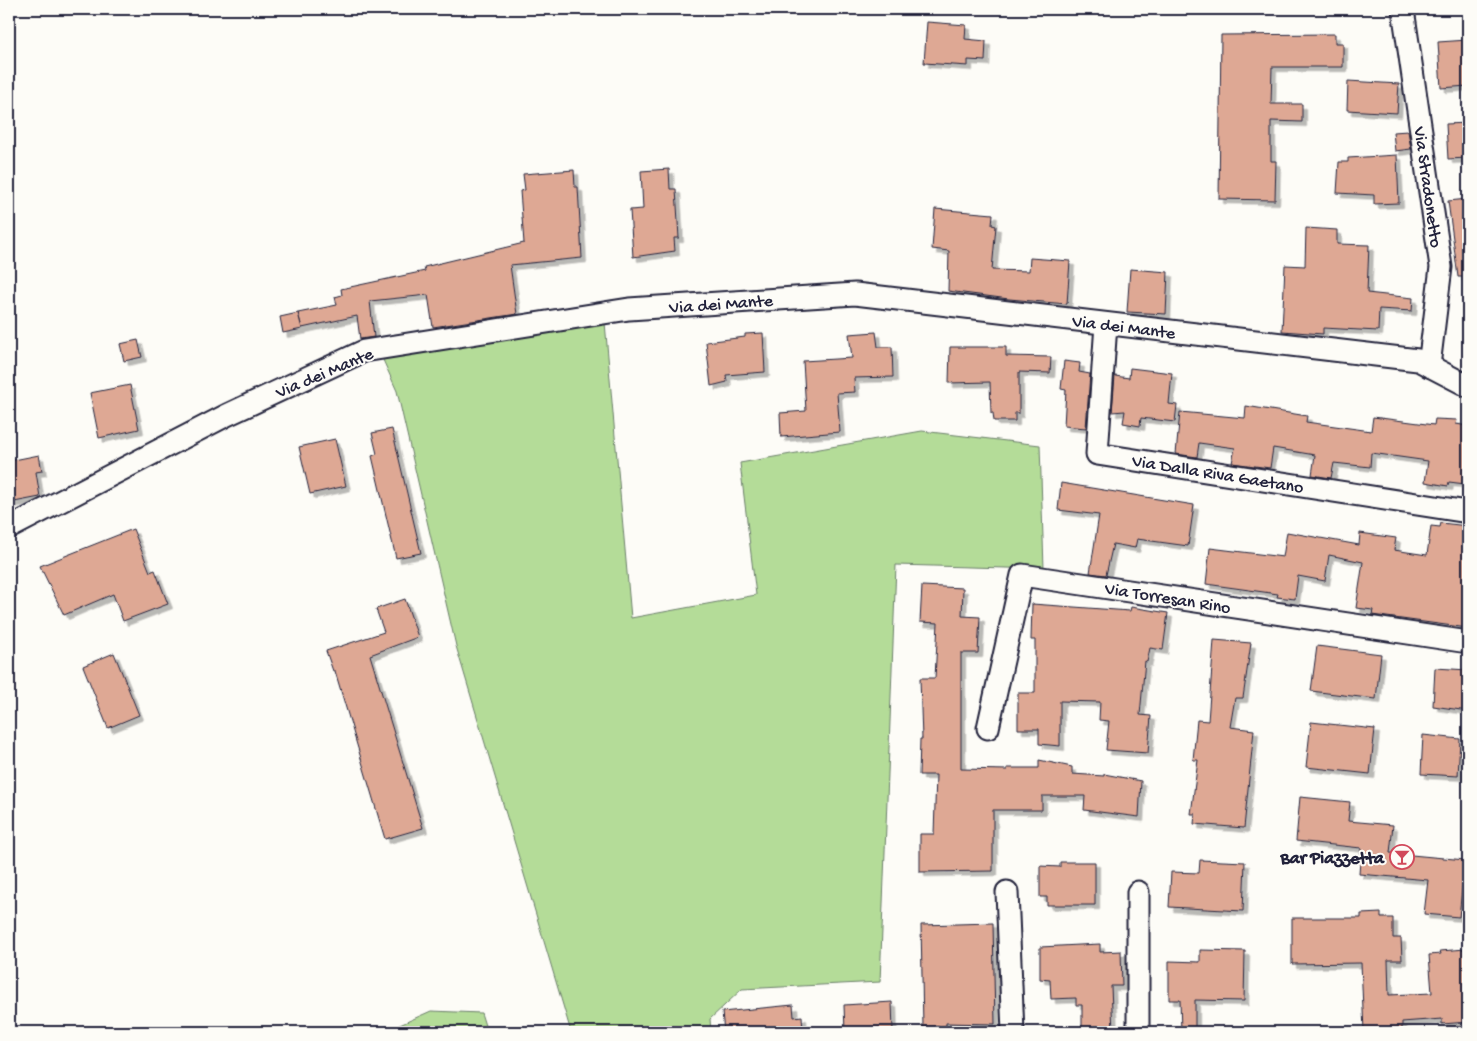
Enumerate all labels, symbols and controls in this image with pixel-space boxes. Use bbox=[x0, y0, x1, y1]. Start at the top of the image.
street label: Via Stradonetto bbox=[1407, 124, 1445, 249]
street label: Via dei Mante bbox=[668, 291, 774, 320]
street label: Via dei Mante bbox=[1070, 312, 1177, 345]
street label: Via dei Mante bbox=[272, 344, 378, 405]
street label: Via Dalla Riva Gaetano bbox=[1129, 451, 1305, 499]
street label: Via Torresan Rino bbox=[1102, 579, 1232, 620]
bar icon: Bar Piazzetta bbox=[1389, 844, 1415, 870]
place label: Bar Piazzetta bbox=[1279, 849, 1385, 870]

